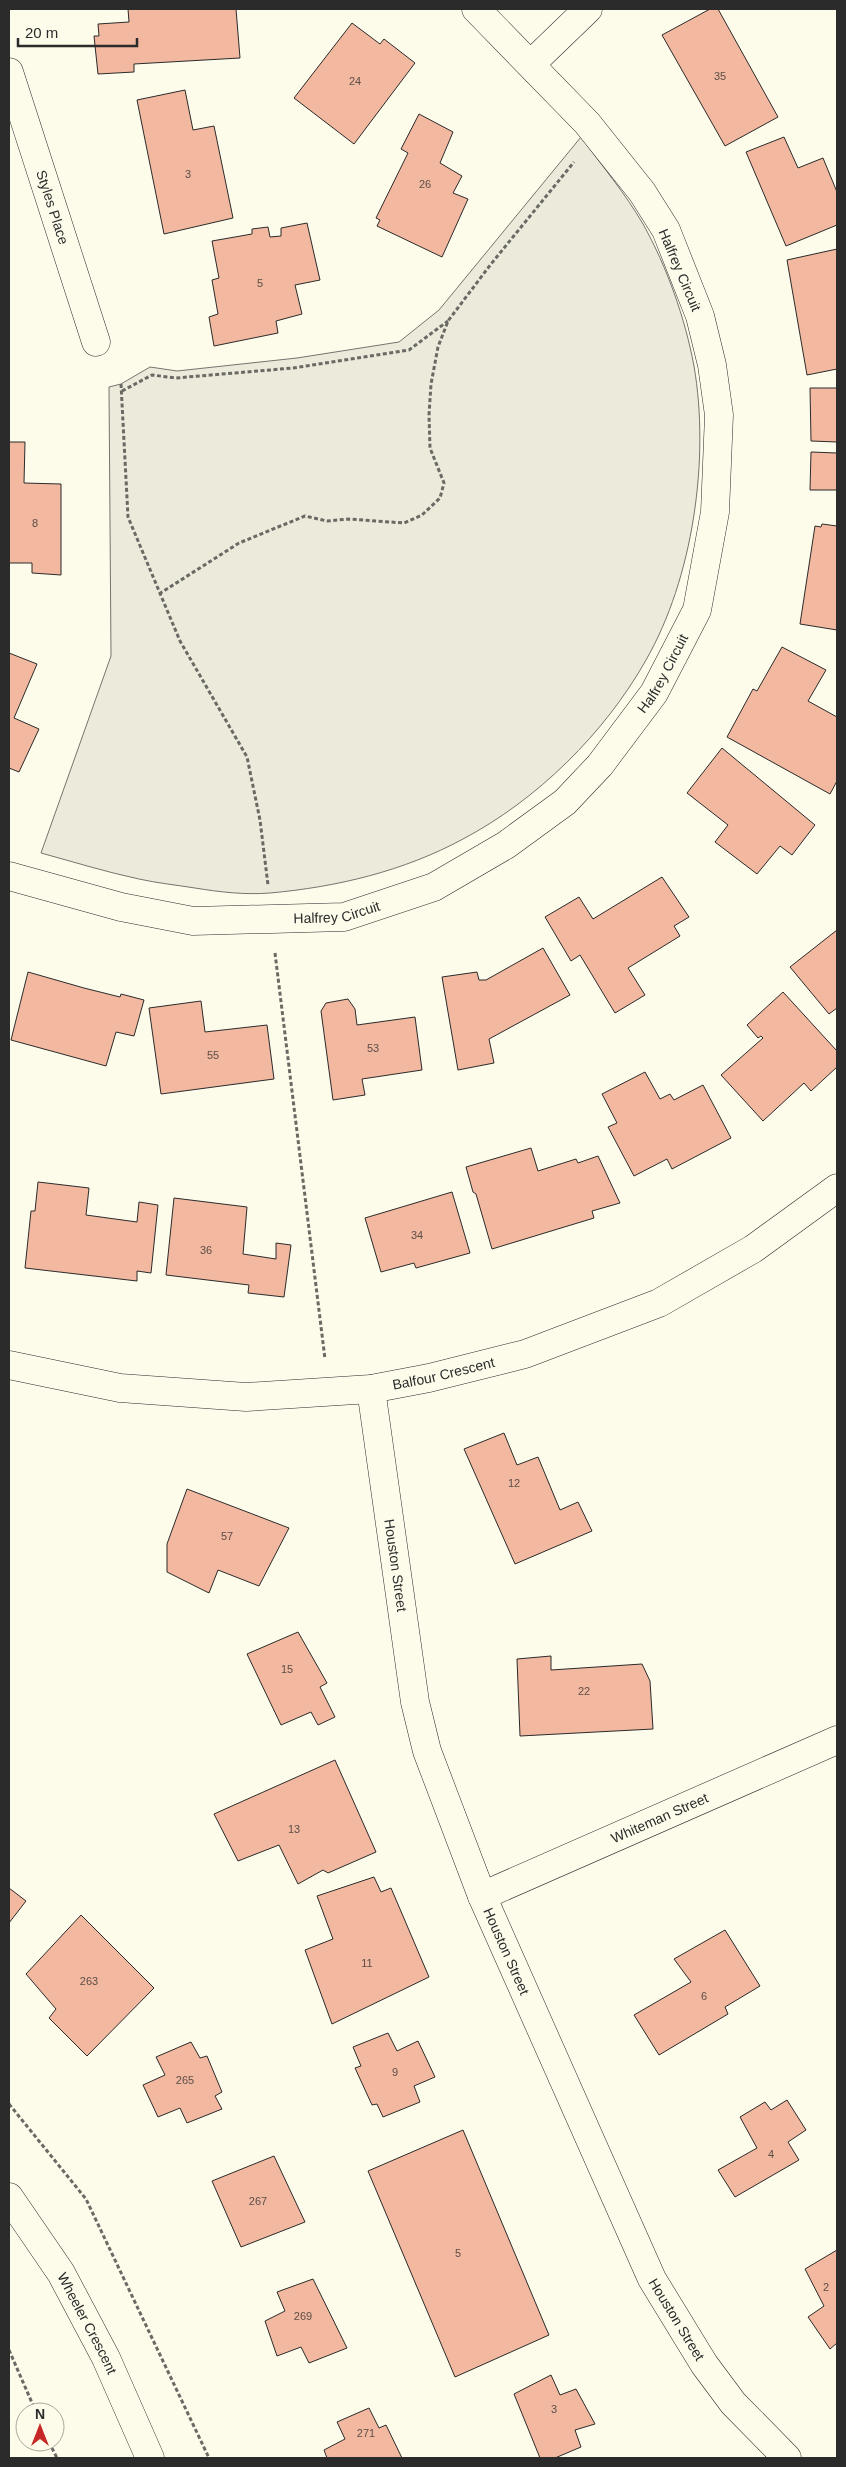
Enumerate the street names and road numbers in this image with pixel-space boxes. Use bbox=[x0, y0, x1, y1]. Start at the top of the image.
street label: Styles Place bbox=[33, 168, 72, 247]
street label: Halfrey Circuit bbox=[655, 226, 705, 314]
street label: Halfrey Circuit bbox=[634, 631, 691, 716]
street label: Halfrey Circuit bbox=[293, 898, 382, 926]
street label: Balfour Crescent bbox=[391, 1354, 496, 1393]
street label: Houston Street bbox=[381, 1518, 410, 1613]
street label: Whiteman Street bbox=[609, 1790, 711, 1846]
street label: Houston Street bbox=[480, 1905, 533, 1997]
street label: Wheeler Crescent bbox=[54, 2270, 120, 2377]
street label: Houston Street bbox=[645, 2275, 708, 2364]

